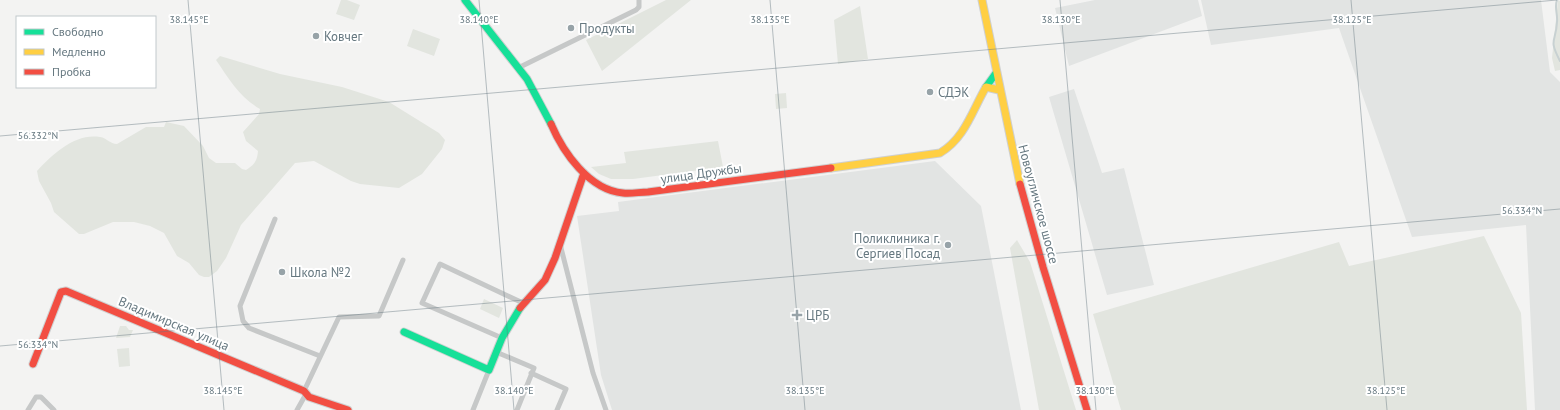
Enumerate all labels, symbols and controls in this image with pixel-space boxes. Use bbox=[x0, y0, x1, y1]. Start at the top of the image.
text: 38.145°E bbox=[170, 13, 209, 26]
text: 38.140°E bbox=[460, 13, 499, 26]
text: 38.135°E bbox=[751, 13, 790, 26]
text: 38.130°E bbox=[1042, 13, 1081, 26]
text: 38.125°E bbox=[1333, 13, 1372, 26]
legend bbox=[16, 16, 156, 88]
place label: Продукты bbox=[579, 20, 635, 37]
marker: Продукты bbox=[566, 23, 576, 33]
text: Свободно bbox=[52, 24, 103, 39]
place label: Ковчег bbox=[324, 28, 363, 45]
marker: Ковчег bbox=[311, 31, 321, 41]
text: Медленно bbox=[52, 44, 106, 59]
text: Пробка bbox=[52, 64, 91, 79]
place label: СДЭК bbox=[938, 84, 969, 101]
marker: СДЭК bbox=[925, 87, 935, 97]
text: 56.332°N bbox=[18, 129, 58, 142]
street label: Новоугличское шоссе bbox=[1014, 143, 1063, 266]
street label: улица Дружбы bbox=[659, 159, 743, 188]
text: 56.334°N bbox=[1502, 204, 1542, 217]
place label: Поликлиника г. Сергиев Посад bbox=[854, 230, 940, 262]
marker: Поликлиника г. Сергиев Посад bbox=[943, 240, 953, 250]
place label: Школа №2 bbox=[290, 264, 351, 281]
marker: Школа №2 bbox=[277, 267, 287, 277]
street label: Владимирская улица bbox=[116, 292, 232, 354]
place label: ЦРБ bbox=[806, 307, 829, 324]
marker: ЦРБ bbox=[791, 309, 803, 321]
text: 56.334°N bbox=[18, 338, 58, 351]
text: 38.145°E bbox=[204, 384, 243, 397]
text: 38.140°E bbox=[495, 384, 534, 397]
text: 38.135°E bbox=[786, 384, 825, 397]
text: 38.130°E bbox=[1076, 384, 1115, 397]
text: 38.125°E bbox=[1367, 384, 1406, 397]

